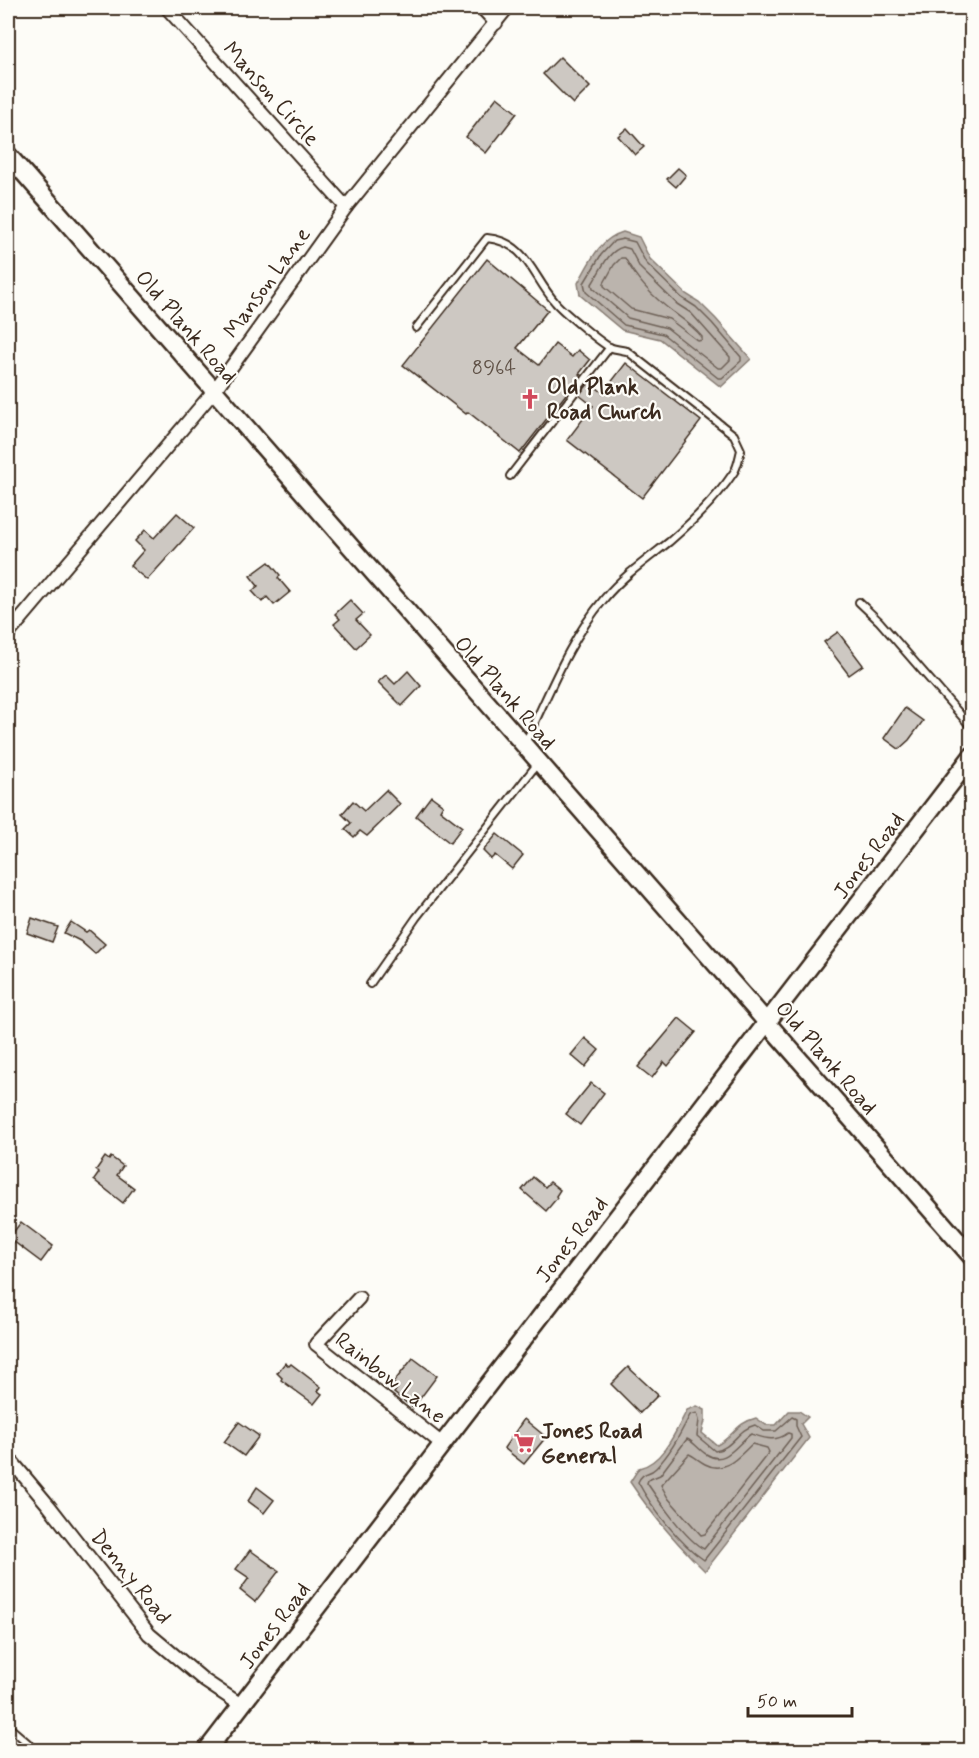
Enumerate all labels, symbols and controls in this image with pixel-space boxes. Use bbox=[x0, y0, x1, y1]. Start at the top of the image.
street label: Manson Circle bbox=[216, 36, 325, 153]
street label: Manson Lane bbox=[218, 222, 317, 344]
street label: Old Plank Road bbox=[128, 265, 243, 390]
house number: 8964 bbox=[472, 355, 516, 382]
place label: Old Plank Road Church bbox=[547, 374, 661, 427]
church icon: Old Plank Road Church bbox=[518, 387, 542, 411]
street label: Old Plank Road bbox=[447, 631, 562, 756]
street label: Jones Road bbox=[828, 807, 911, 905]
street label: Old Plank Road bbox=[768, 996, 883, 1121]
street label: Jones Road bbox=[530, 1192, 615, 1289]
street label: Rainbow Lane bbox=[329, 1327, 451, 1431]
place label: Jones Road General bbox=[541, 1418, 643, 1471]
supermarket icon: Jones Road General bbox=[512, 1431, 536, 1455]
street label: Denny Road bbox=[84, 1524, 177, 1630]
street label: Jones Road bbox=[234, 1577, 317, 1675]
scale bar bbox=[748, 1680, 852, 1718]
text: 50 m bbox=[757, 1690, 797, 1714]

